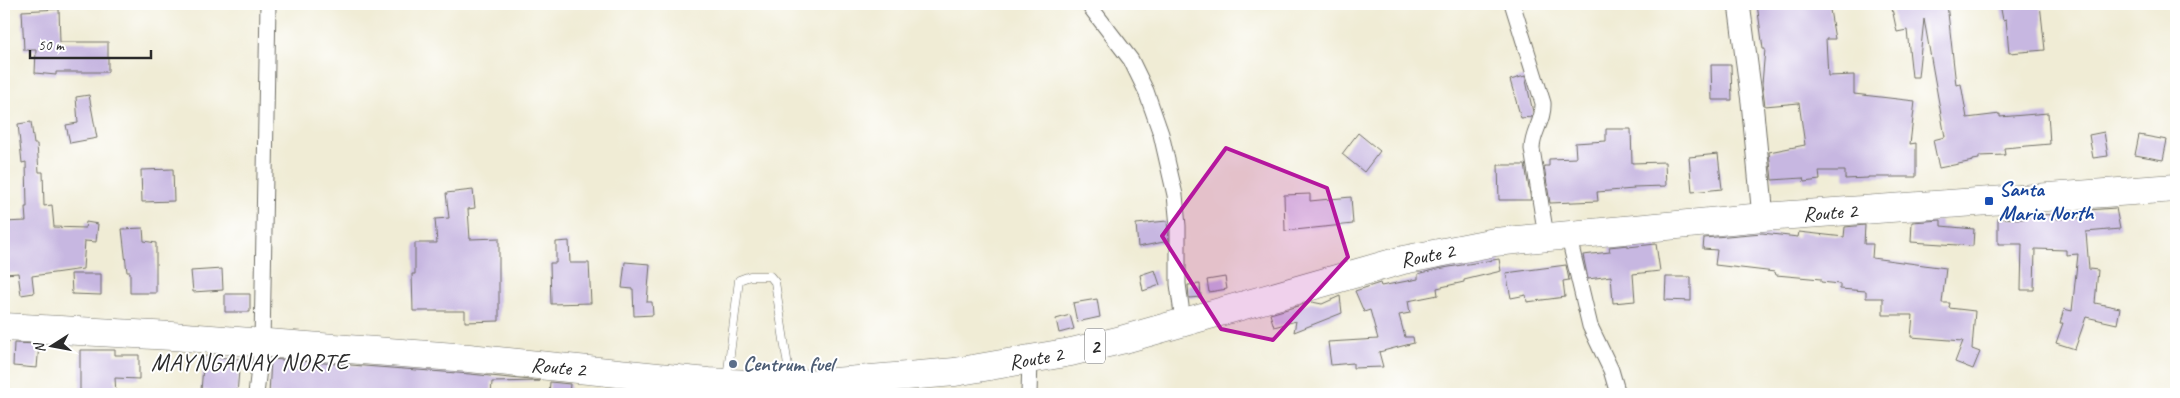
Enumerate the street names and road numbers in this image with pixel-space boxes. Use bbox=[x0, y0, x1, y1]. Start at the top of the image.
street label: Route 2 bbox=[1802, 197, 1860, 227]
street label: Route 2 bbox=[1398, 237, 1458, 273]
road number: 2 bbox=[1085, 328, 1105, 364]
street label: Route 2 bbox=[1007, 340, 1067, 375]
street label: Route 2 bbox=[530, 351, 589, 383]

